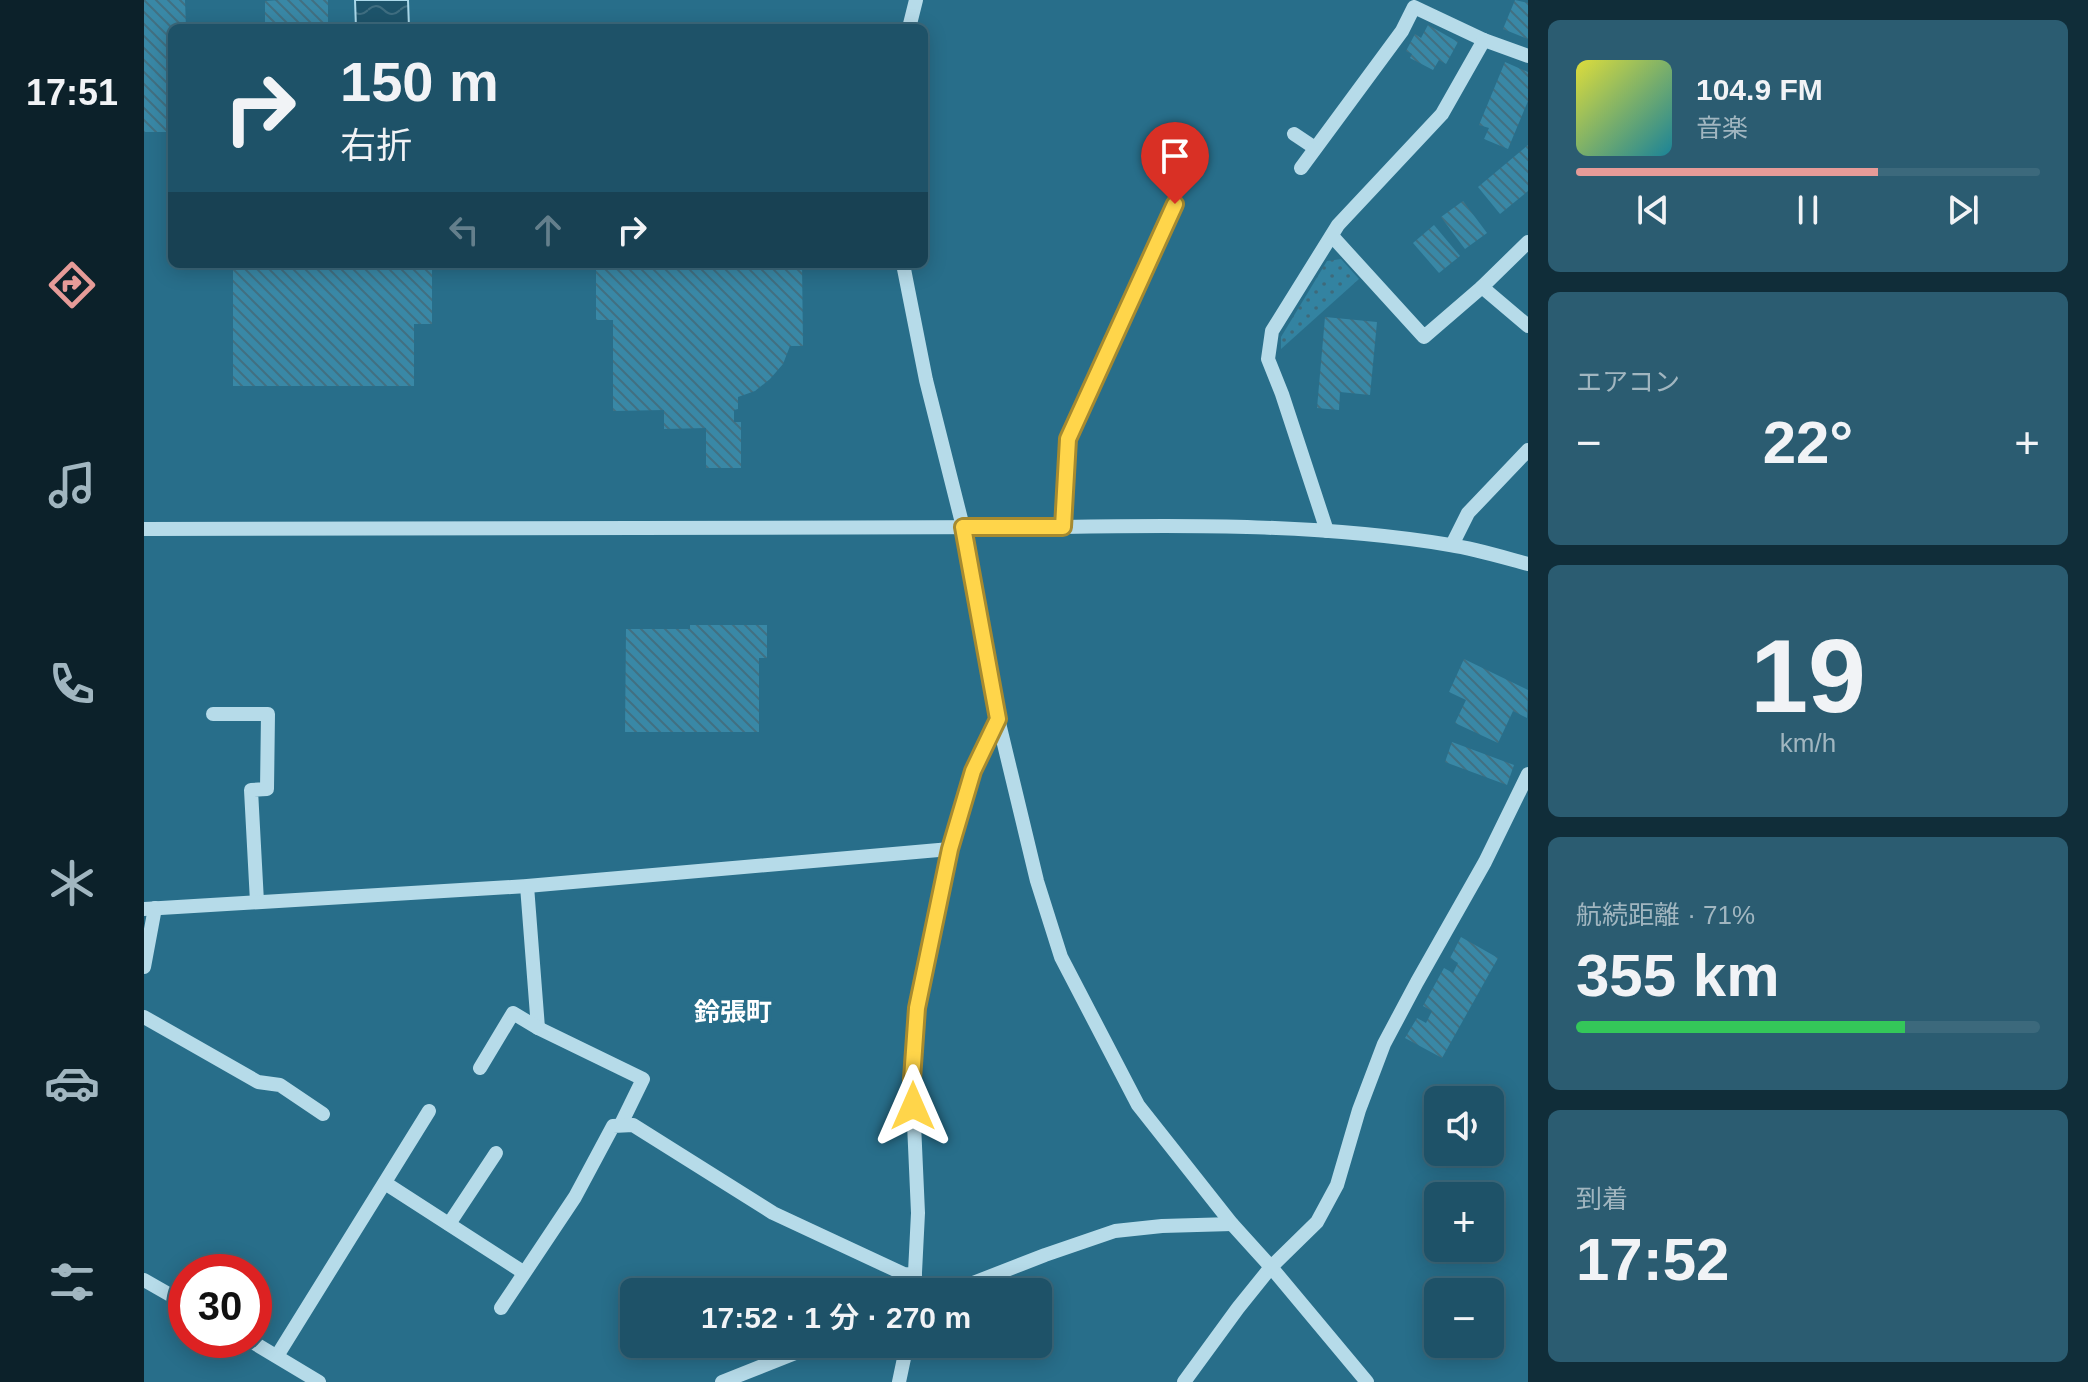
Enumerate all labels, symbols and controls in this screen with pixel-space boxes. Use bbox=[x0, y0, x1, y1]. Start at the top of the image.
text: 150 m bbox=[340, 50, 499, 113]
icon: right bbox=[208, 56, 312, 160]
text: 17:51 bbox=[26, 72, 118, 113]
text: 104.9 FM bbox=[1696, 73, 1823, 106]
text: 音楽 bbox=[1696, 113, 1748, 143]
pin bbox=[1141, 122, 1209, 204]
text: 右折 bbox=[340, 125, 412, 166]
icon: arrive bbox=[1153, 134, 1197, 178]
icon: previous bbox=[1631, 188, 1675, 232]
icon: pause bbox=[1786, 188, 1830, 232]
icon: next bbox=[1941, 188, 1985, 232]
icon: left bbox=[442, 208, 486, 252]
icon: ahead bbox=[526, 208, 570, 252]
icon: right bbox=[610, 208, 654, 252]
icon: directions bbox=[44, 257, 100, 313]
text: エアコン bbox=[1576, 367, 1680, 397]
text: 22° bbox=[1763, 409, 1853, 476]
text: − bbox=[1576, 418, 1602, 467]
text: + bbox=[2014, 418, 2040, 467]
icon: music bbox=[44, 457, 100, 513]
text: 19 bbox=[1750, 618, 1866, 734]
icon: phone bbox=[44, 656, 100, 712]
text: km/h bbox=[1780, 728, 1836, 758]
icon: climate bbox=[44, 855, 100, 911]
text: 航続距離 · 71% bbox=[1576, 900, 1755, 930]
text: 355 km bbox=[1576, 942, 1780, 1009]
district label: 鈴張町 bbox=[694, 997, 772, 1027]
icon: car bbox=[44, 1055, 100, 1111]
position arrow bbox=[871, 1064, 955, 1148]
map controls bbox=[1424, 1086, 1504, 1358]
button: sound bbox=[1424, 1086, 1504, 1166]
button: + bbox=[1424, 1182, 1504, 1262]
text: 到着 bbox=[1576, 1184, 1628, 1214]
text: 17:52 bbox=[1576, 1226, 1729, 1293]
icon: filters bbox=[44, 1254, 100, 1310]
speed limit sign: 30 bbox=[168, 1254, 272, 1358]
button: − bbox=[1424, 1278, 1504, 1358]
text: 17:52 · 1 分 · 270 m bbox=[701, 1301, 971, 1334]

